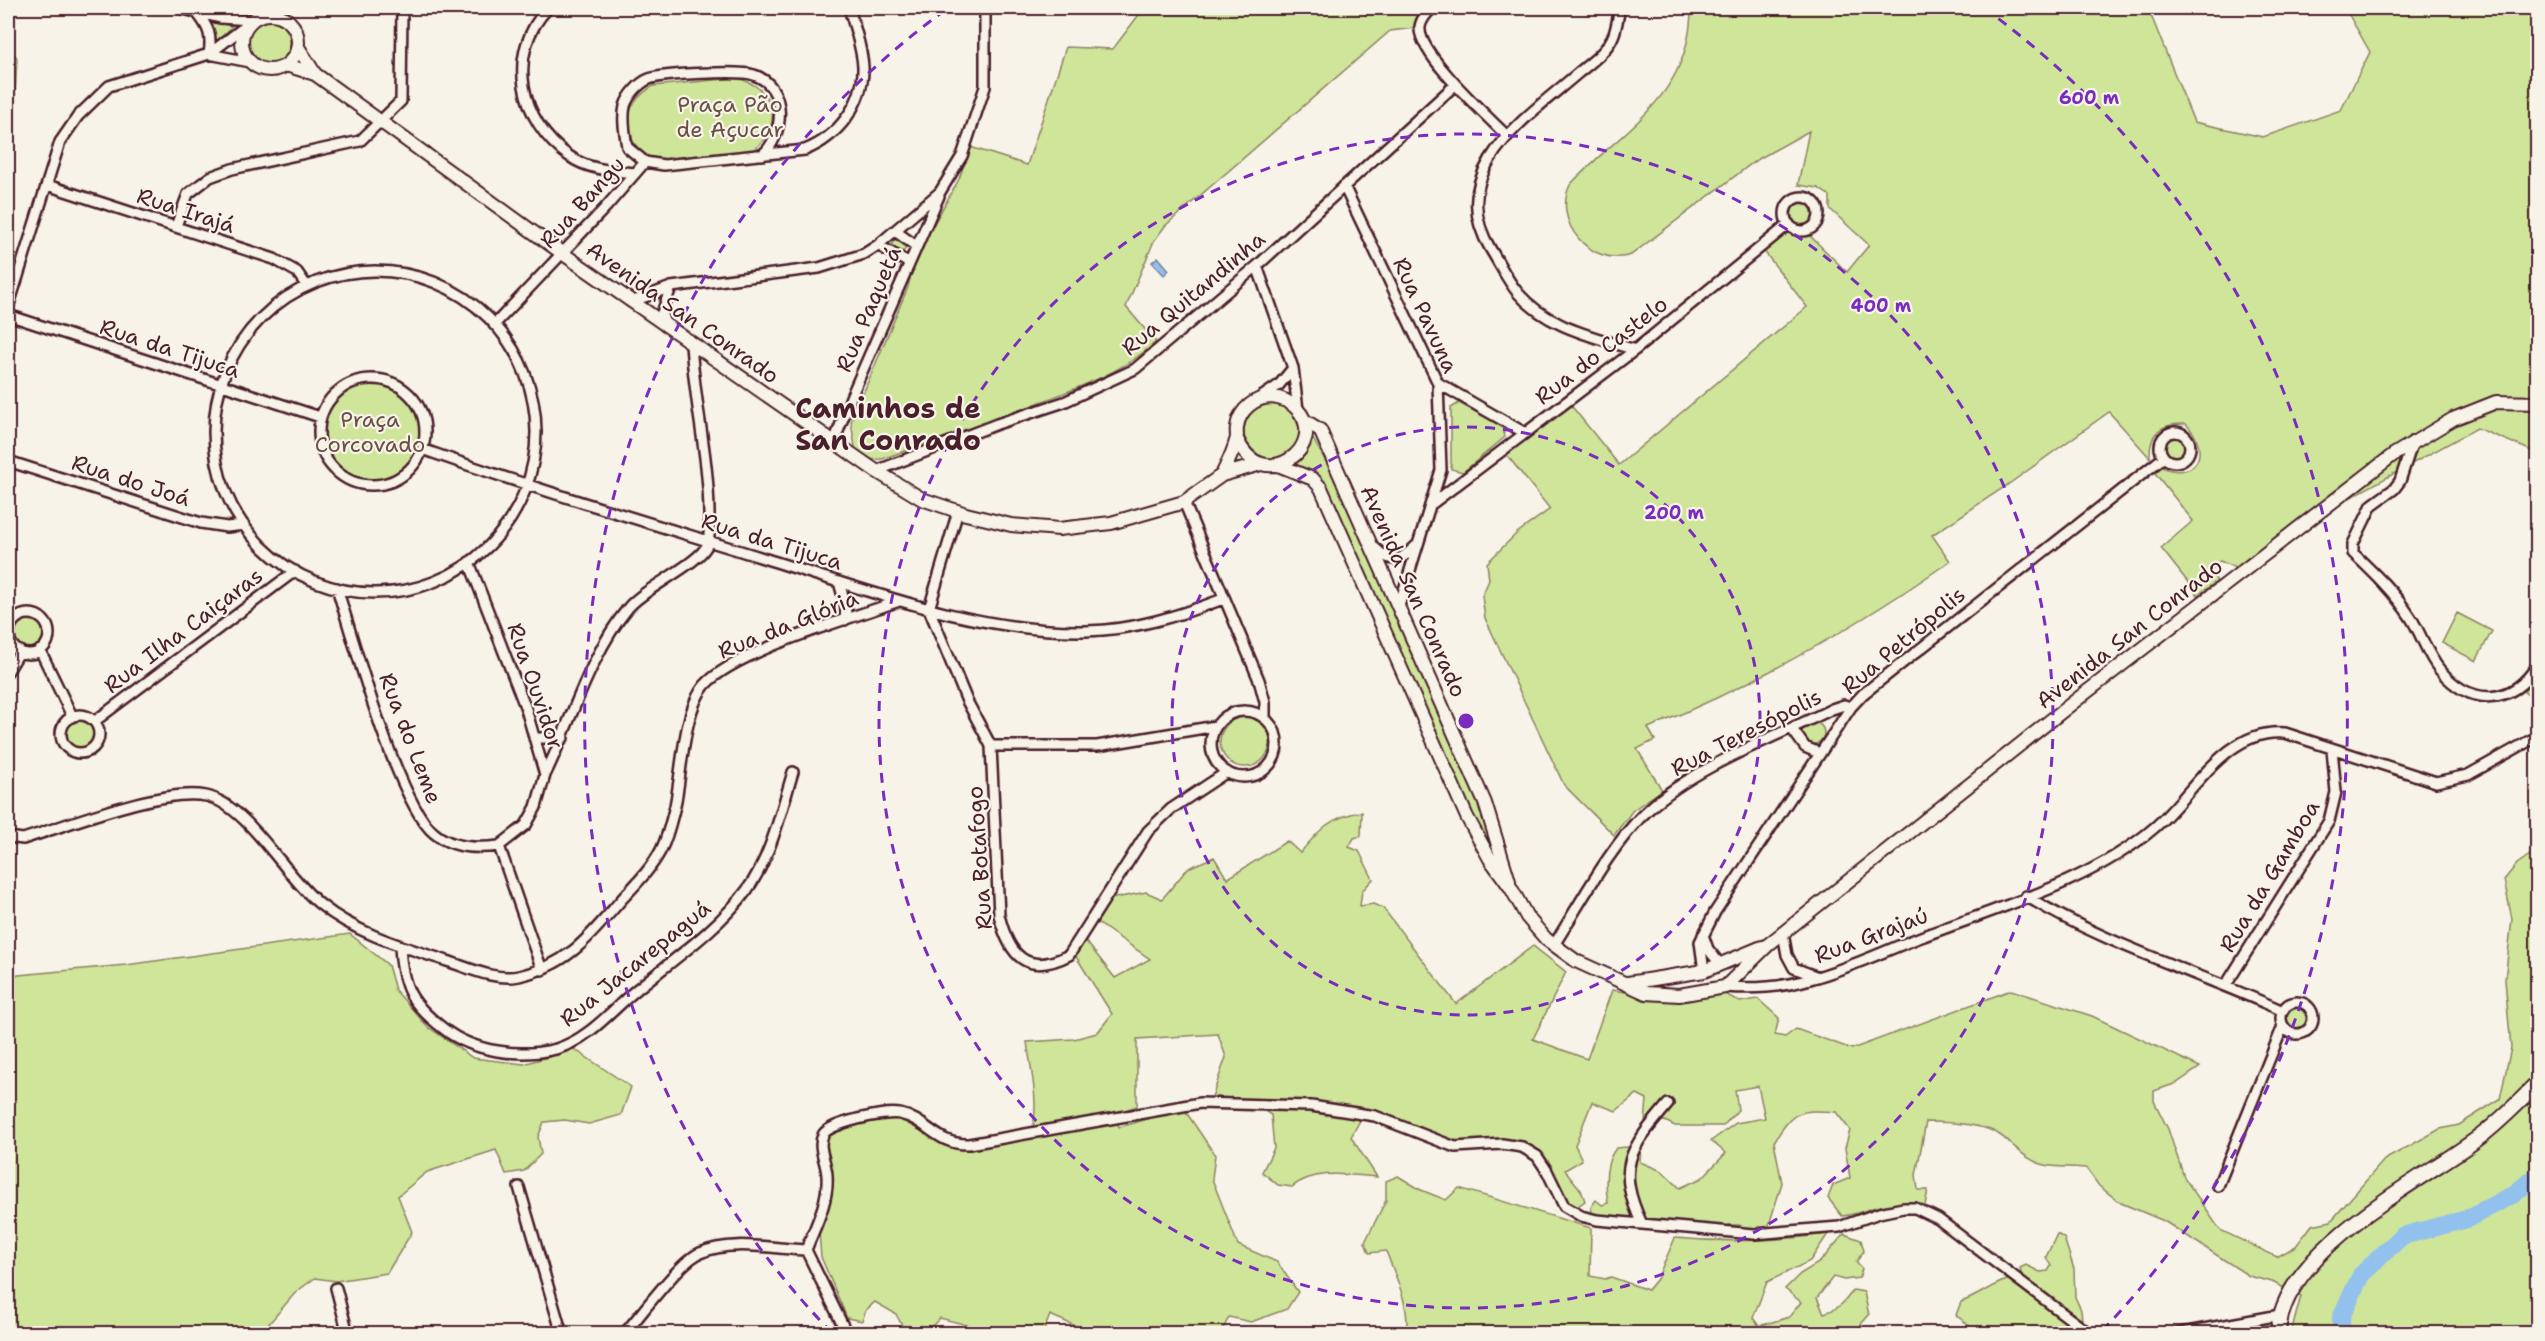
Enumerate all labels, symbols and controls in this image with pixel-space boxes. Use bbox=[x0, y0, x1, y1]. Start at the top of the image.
text: 600 m bbox=[2059, 86, 2120, 110]
park label: Praça Pão de Açucar bbox=[676, 90, 784, 144]
street label: Rua Bangu bbox=[533, 150, 631, 254]
street label: Rua Irajá bbox=[133, 181, 239, 240]
street label: Rua Quitandinha bbox=[1115, 224, 1272, 362]
street label: Avenida San Conrado bbox=[581, 235, 785, 390]
street label: Rua Paquetá bbox=[829, 242, 908, 377]
street label: Rua Pavuna bbox=[1386, 253, 1465, 378]
street label: Rua do Castelo bbox=[1529, 289, 1674, 411]
text: 400 m bbox=[1851, 294, 1912, 318]
street label: Rua da Tijuca bbox=[96, 312, 244, 385]
district label: Caminhos de San Conrado bbox=[795, 389, 981, 459]
park label: Praça Corcovado bbox=[315, 405, 425, 459]
street label: Rua do Joá bbox=[68, 448, 194, 513]
street label: Avenida San Conrado bbox=[1354, 481, 1473, 702]
text: 200 m bbox=[1644, 501, 1705, 525]
street label: Rua da Tijuca bbox=[698, 506, 846, 577]
street label: Avenida San Conrado bbox=[2030, 551, 2229, 715]
street label: Rua Ilha Caiçaras bbox=[98, 561, 269, 700]
street label: Rua Petrópolis bbox=[1835, 580, 1971, 701]
street label: Rua da Glória bbox=[714, 583, 863, 666]
street label: Rua Ouvidor bbox=[500, 619, 571, 753]
street label: Rua do Leme bbox=[372, 669, 449, 808]
street label: Rua Teresópolis bbox=[1666, 682, 1826, 783]
centre of rings bbox=[1456, 711, 1476, 731]
street label: Rua Botafogo bbox=[960, 785, 999, 931]
street label: Rua da Gamboa bbox=[2213, 795, 2326, 958]
street label: Rua Jacarepaguá bbox=[554, 893, 717, 1033]
street label: Rua Grajaú bbox=[1810, 901, 1932, 970]

